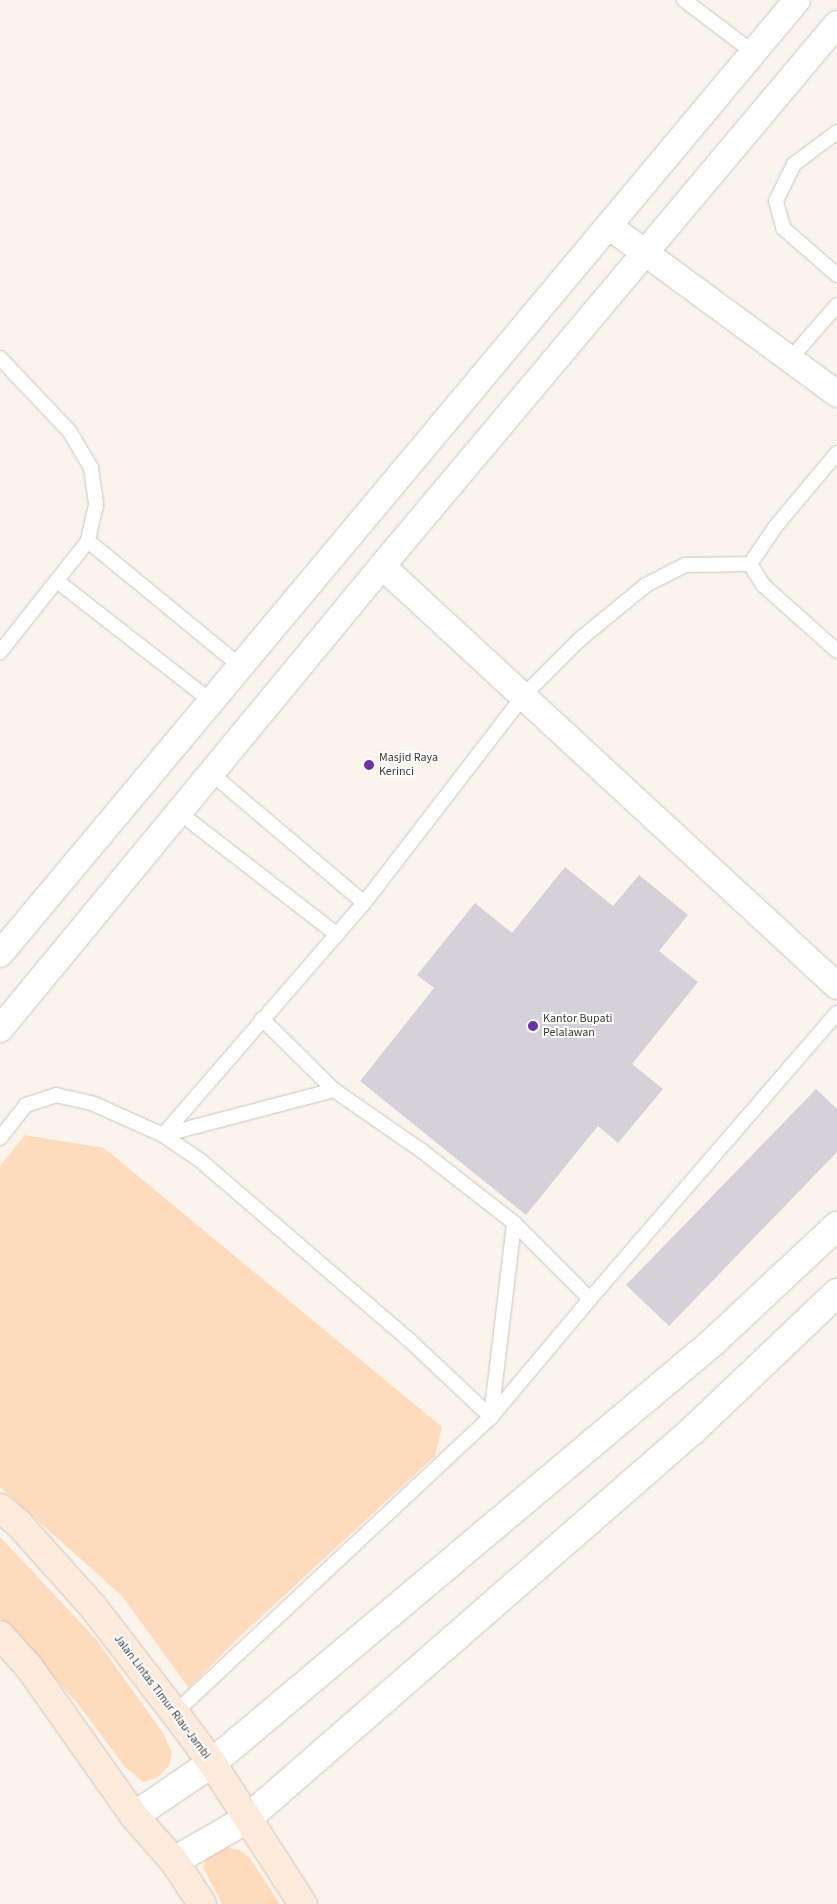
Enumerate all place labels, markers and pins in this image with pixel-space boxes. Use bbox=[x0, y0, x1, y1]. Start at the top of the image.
place label: Masjid Raya Kerinci bbox=[379, 751, 438, 779]
marker: Masjid Raya Kerinci bbox=[363, 759, 375, 771]
place label: Kantor Bupati Pelalawan bbox=[543, 1012, 612, 1040]
marker: Kantor Bupati Pelalawan bbox=[527, 1020, 539, 1032]

